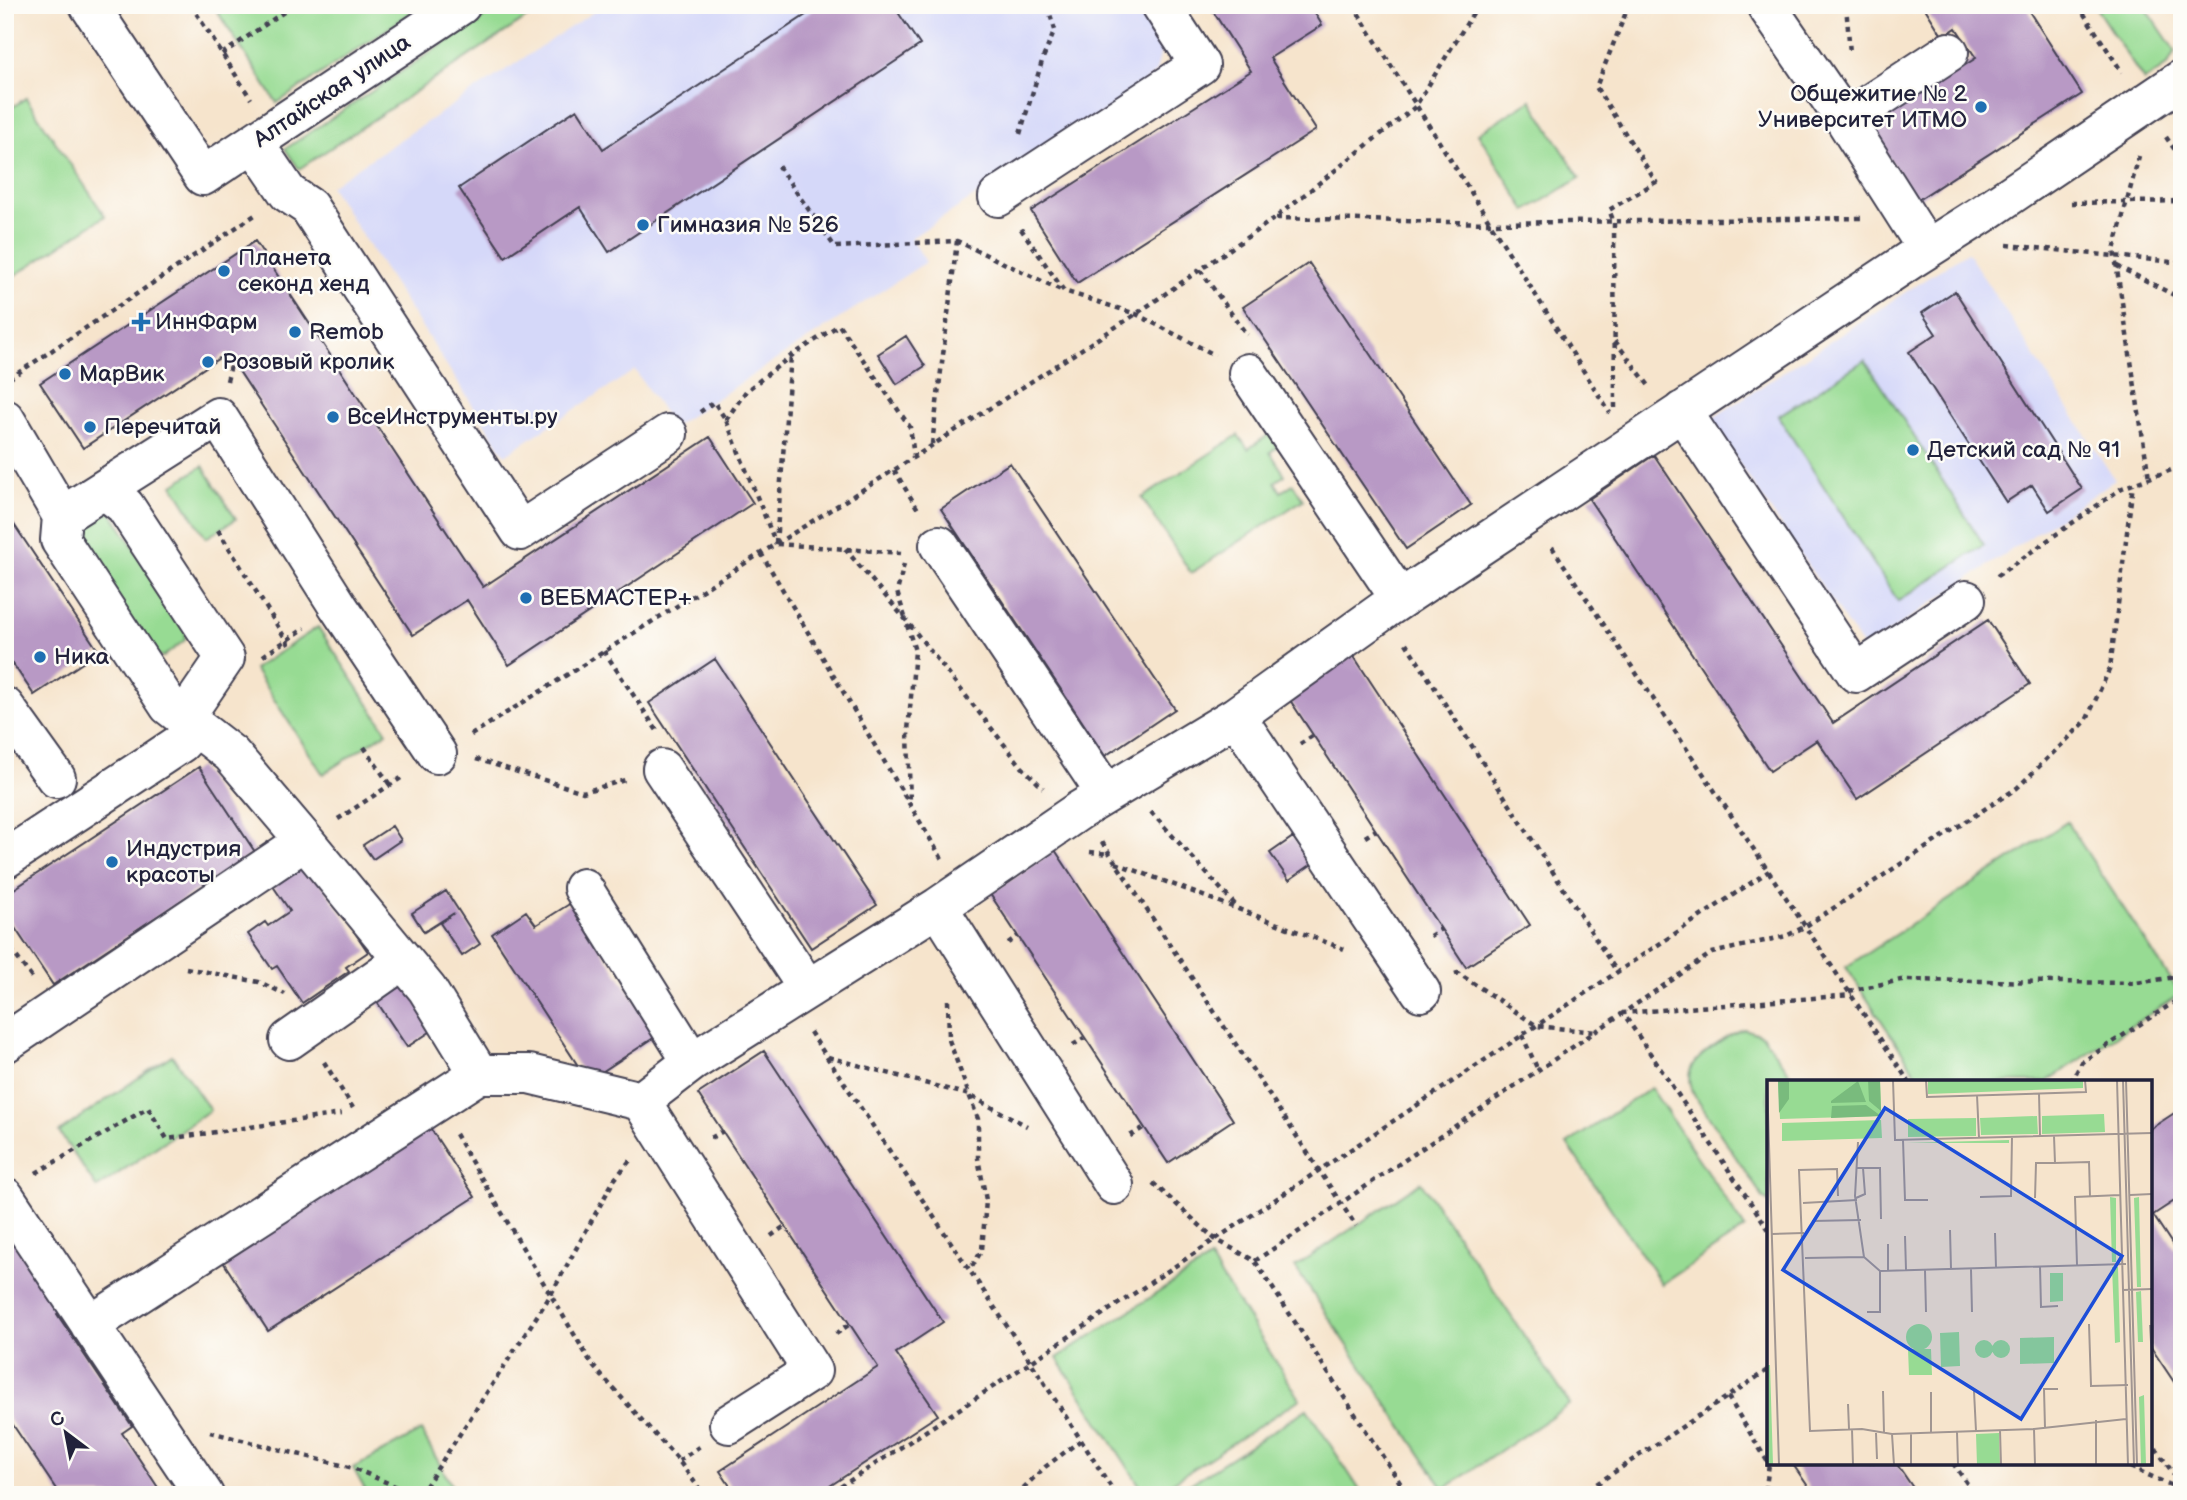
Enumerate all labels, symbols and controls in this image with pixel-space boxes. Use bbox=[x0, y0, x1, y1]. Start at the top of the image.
street label: Алтайская улица bbox=[247, 28, 416, 154]
place label: Общежитие № 2 Университет ИТМО bbox=[1758, 80, 1967, 134]
marker: Общежитие № 2 Университет ИТМО bbox=[1973, 99, 1989, 115]
place label: Гимназия № 526 bbox=[657, 211, 839, 239]
marker: Гимназия № 526 bbox=[635, 217, 651, 233]
place label: Планета секонд хенд bbox=[238, 244, 369, 298]
marker: Планета секонд хенд bbox=[216, 263, 232, 279]
place label: ИннФарм bbox=[155, 308, 258, 336]
marker: ИннФарм bbox=[133, 314, 149, 330]
place label: Remob bbox=[309, 318, 384, 346]
marker: Remob bbox=[287, 324, 303, 340]
place label: Розовый кролик bbox=[222, 348, 395, 376]
marker: Розовый кролик bbox=[200, 354, 216, 370]
place label: МарВик bbox=[79, 360, 165, 388]
marker: МарВик bbox=[57, 366, 73, 382]
place label: ВсеИнструменты.ру bbox=[347, 403, 558, 431]
marker: ВсеИнструменты.ру bbox=[325, 409, 341, 425]
place label: Перечитай bbox=[104, 413, 222, 441]
marker: Перечитай bbox=[82, 419, 98, 435]
place label: Детский сад № 91 bbox=[1927, 436, 2120, 464]
marker: Детский сад № 91 bbox=[1905, 442, 1921, 458]
place label: ВЕБМАСТЕР+ bbox=[540, 584, 692, 612]
marker: ВЕБМАСТЕР+ bbox=[518, 590, 534, 606]
place label: Ника bbox=[54, 643, 110, 671]
marker: Ника bbox=[32, 649, 48, 665]
place label: Индустрия красоты bbox=[126, 835, 241, 889]
marker: Индустрия красоты bbox=[104, 854, 120, 870]
inset map bbox=[1767, 1080, 2152, 1465]
north arrow bbox=[32, 1398, 102, 1468]
text: С bbox=[46, 1407, 69, 1433]

